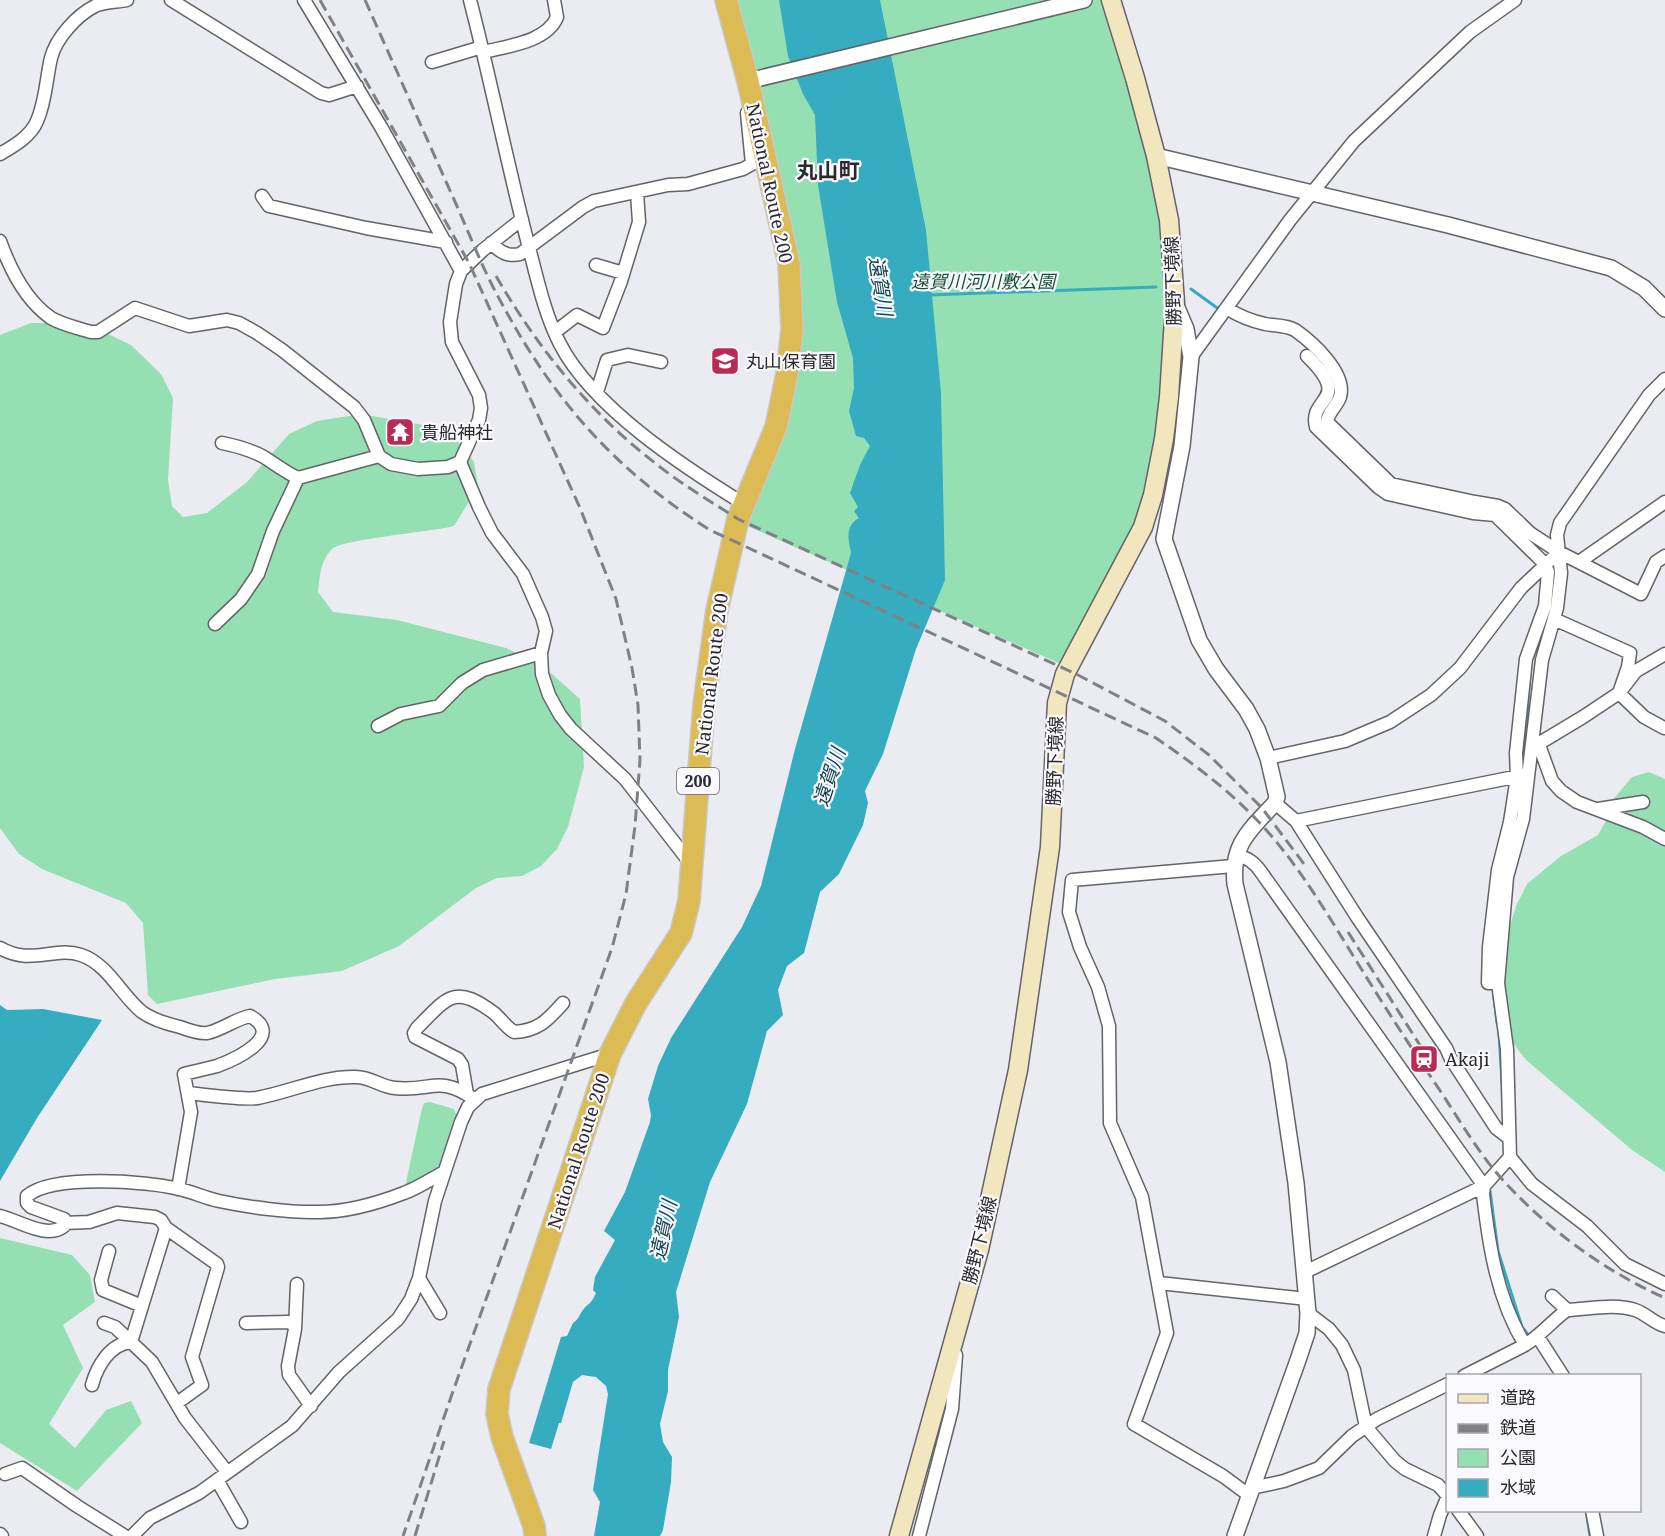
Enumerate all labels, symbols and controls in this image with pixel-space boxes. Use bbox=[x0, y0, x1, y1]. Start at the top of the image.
street label: National Route 200 bbox=[741, 101, 799, 265]
district label: 丸山町 bbox=[797, 156, 860, 184]
street label: 勝野下境線 bbox=[1158, 236, 1186, 326]
water label: 遠賀川 bbox=[863, 254, 899, 320]
park label: 遠賀川河川敷公園 bbox=[911, 269, 1058, 293]
school or university icon: 丸山保育園 bbox=[709, 345, 741, 377]
place label: 丸山保育園 bbox=[746, 349, 836, 373]
temple icon: 貴船神社 bbox=[384, 416, 416, 448]
place label: 貴船神社 bbox=[421, 420, 493, 444]
street label: National Route 200 bbox=[689, 592, 733, 756]
street label: 勝野下境線 bbox=[1040, 716, 1068, 806]
water label: 遠賀川 bbox=[807, 742, 852, 810]
road number: 200 bbox=[677, 768, 719, 794]
station icon: Akaji bbox=[1408, 1043, 1440, 1075]
place label: Akaji bbox=[1445, 1047, 1490, 1071]
street label: National Route 200 bbox=[541, 1070, 615, 1232]
street label: 勝野下境線 bbox=[956, 1193, 1002, 1287]
water label: 遠賀川 bbox=[644, 1196, 683, 1262]
legend bbox=[1446, 1374, 1641, 1512]
text: 道路 bbox=[1500, 1385, 1536, 1409]
text: 鉄道 bbox=[1500, 1415, 1536, 1439]
text: 公園 bbox=[1500, 1445, 1536, 1469]
text: 水域 bbox=[1500, 1475, 1536, 1499]

